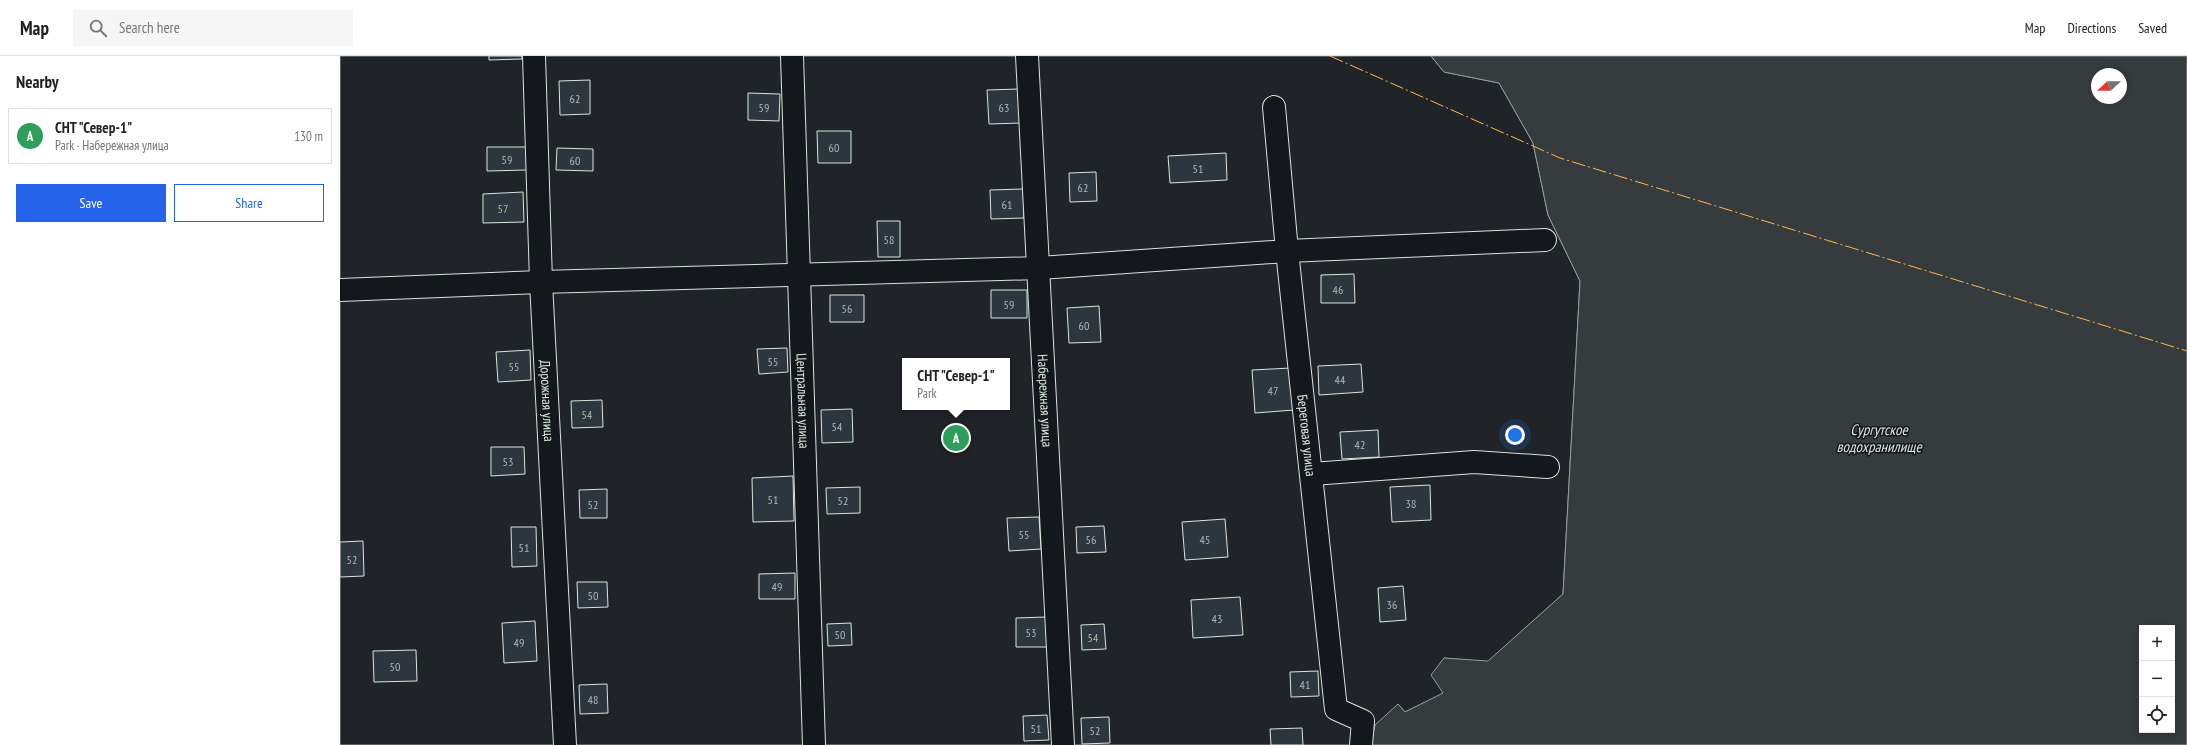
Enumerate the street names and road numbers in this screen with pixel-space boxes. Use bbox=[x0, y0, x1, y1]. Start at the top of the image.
street label: Центральная улица bbox=[792, 353, 814, 449]
street label: Набережная улица bbox=[1034, 354, 1056, 447]
street label: Дорожная улица bbox=[536, 359, 558, 442]
street label: Береговая улица bbox=[1293, 393, 1320, 477]

